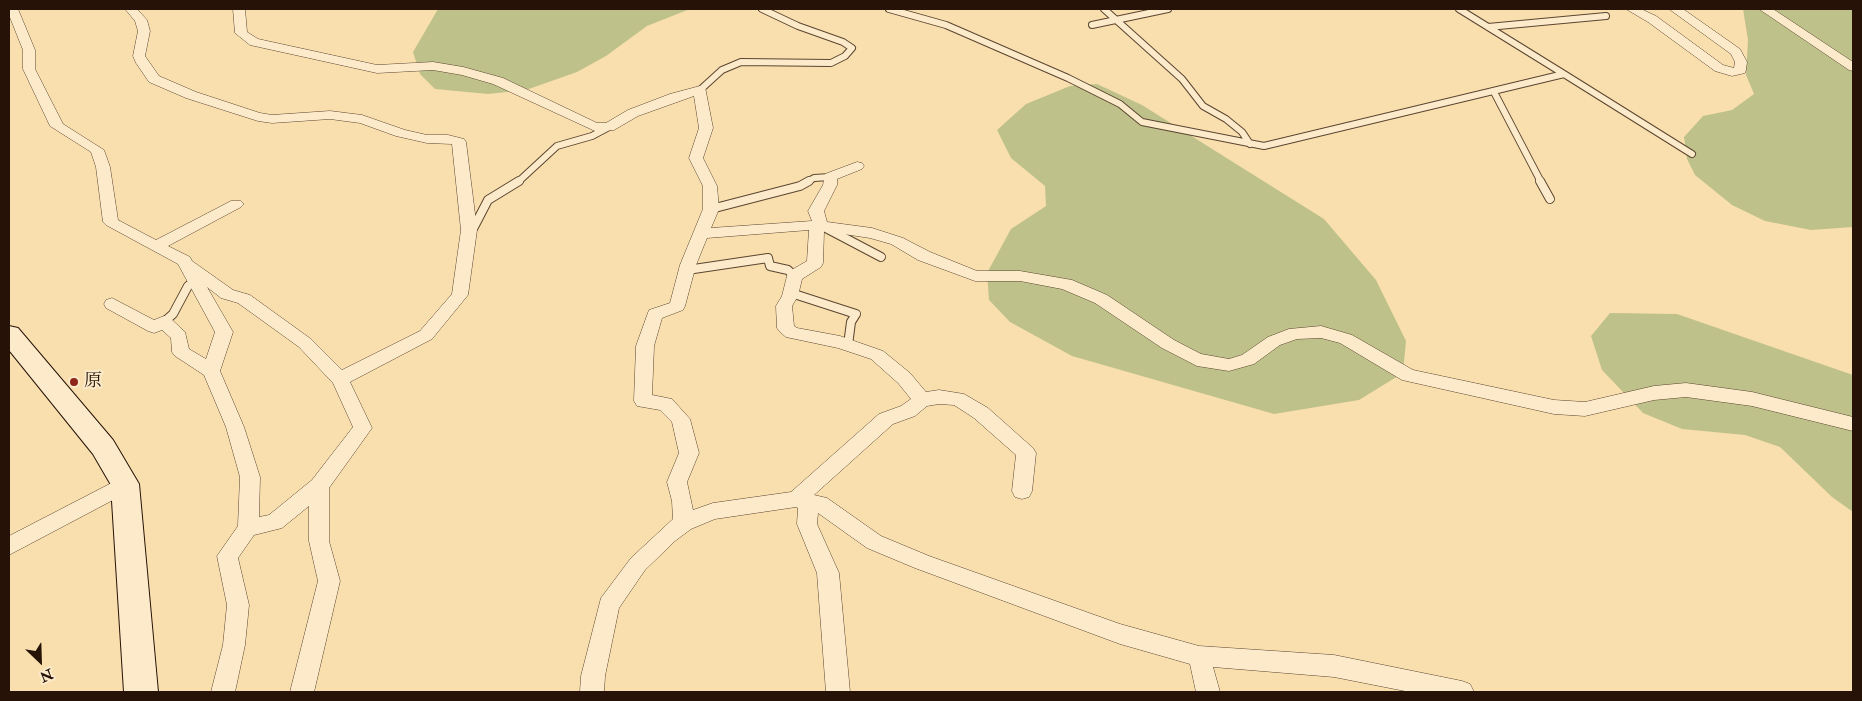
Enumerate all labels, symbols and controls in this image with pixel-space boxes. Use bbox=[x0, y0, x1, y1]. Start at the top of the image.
place label: 原 bbox=[84, 371, 102, 393]
marker: 原 bbox=[68, 376, 80, 388]
north arrow bbox=[15, 636, 65, 686]
text: N bbox=[37, 665, 55, 685]

